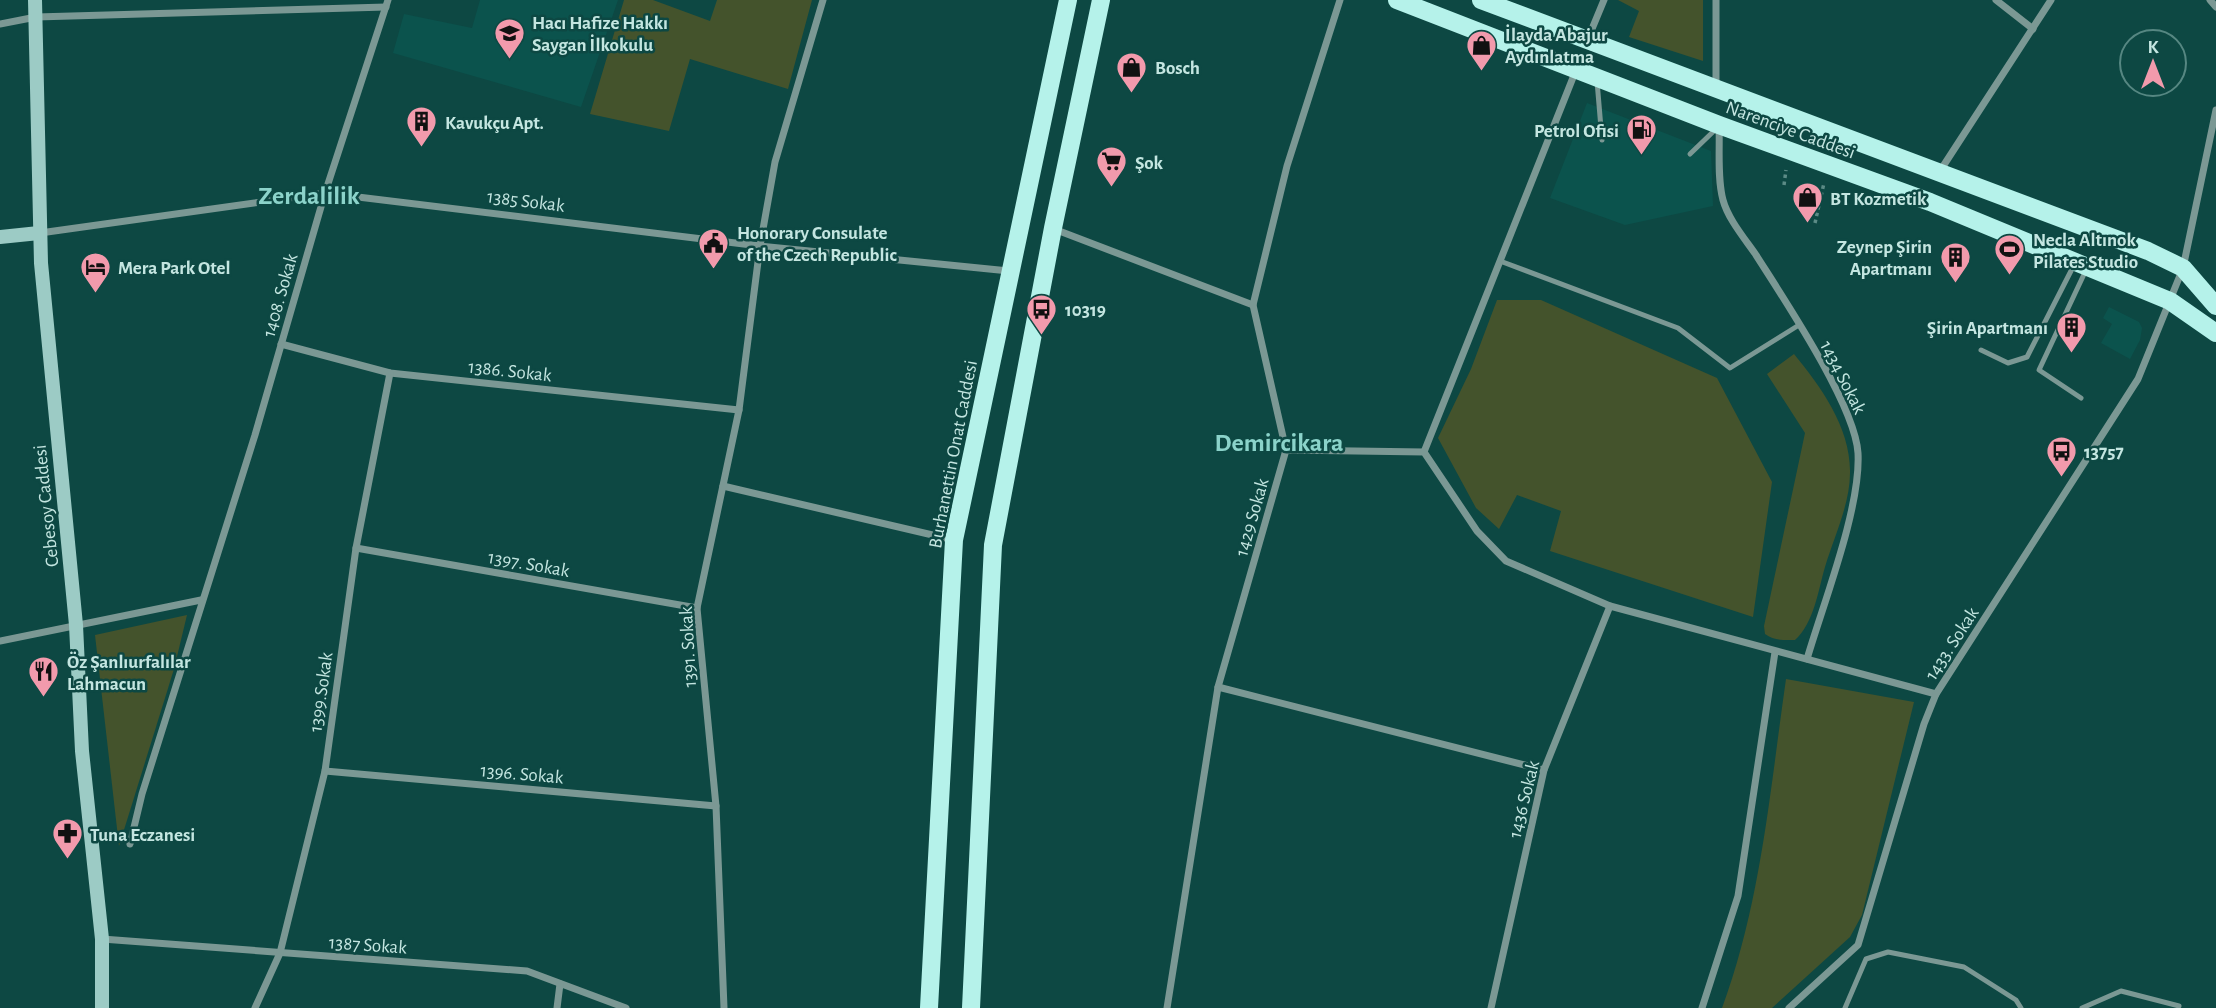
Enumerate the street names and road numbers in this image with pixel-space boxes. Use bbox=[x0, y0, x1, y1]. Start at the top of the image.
street label: Narenciye Caddesi bbox=[1723, 98, 1858, 163]
street label: 1385 Sokak bbox=[486, 187, 566, 216]
street label: 1408. Sokak bbox=[259, 251, 301, 339]
street label: 1434 Sokak bbox=[1816, 338, 1869, 418]
street label: 1386. Sokak bbox=[467, 358, 553, 385]
street label: Burhanettin Onat Caddesi bbox=[926, 359, 981, 550]
street label: Cebesoy Caddesi bbox=[31, 444, 62, 568]
street label: 1429 Sokak bbox=[1232, 476, 1273, 558]
street label: 1397. Sokak bbox=[487, 548, 571, 581]
street label: 1433. Sokak bbox=[1922, 604, 1983, 684]
street label: 1391. Sokak bbox=[677, 606, 700, 688]
street label: 1399.Sokak bbox=[306, 651, 337, 733]
street label: 1436 Sokak bbox=[1506, 758, 1543, 840]
street label: 1396. Sokak bbox=[480, 761, 565, 788]
street label: 1387 Sokak bbox=[328, 933, 408, 958]

